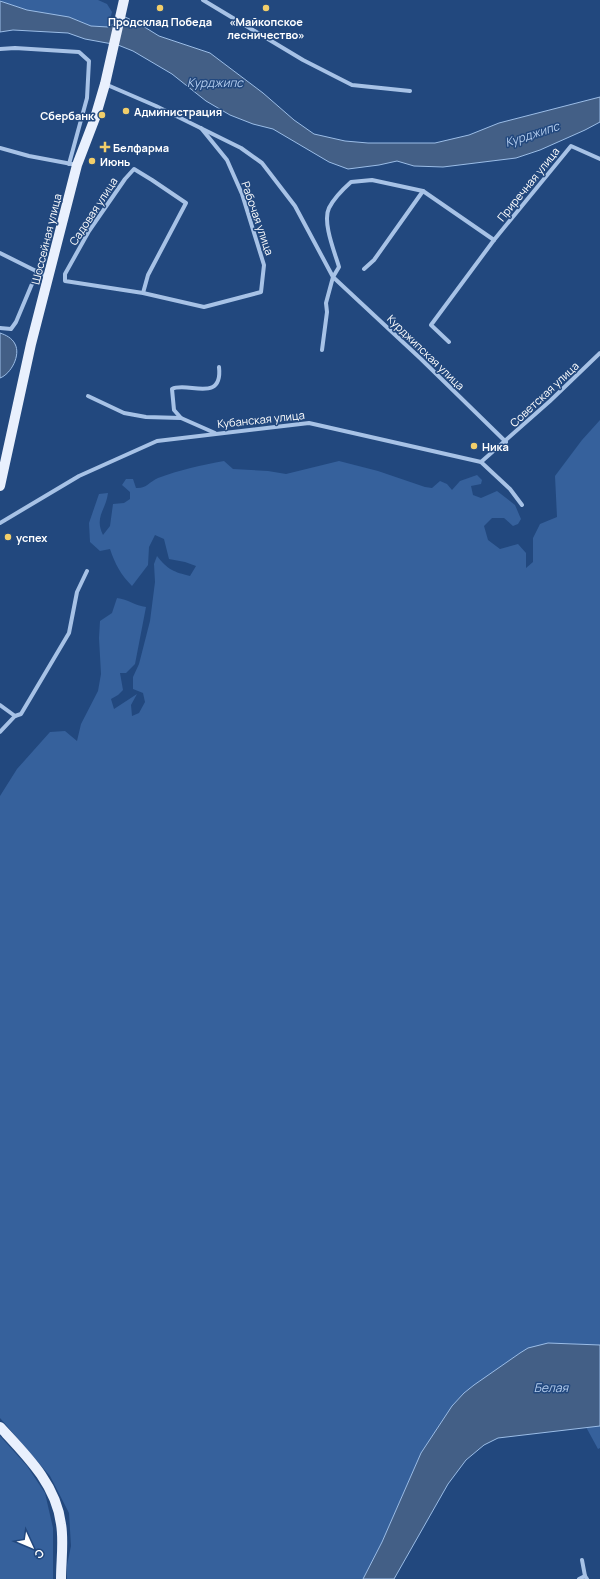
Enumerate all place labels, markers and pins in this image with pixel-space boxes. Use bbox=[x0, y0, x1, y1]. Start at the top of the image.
marker: Продсклад Победа bbox=[155, 3, 165, 13]
marker: «Майкопское лесничество» bbox=[261, 3, 271, 13]
place label: Продсклад Победа bbox=[108, 14, 212, 29]
place label: «Майкопское лесничество» bbox=[227, 14, 305, 42]
place label: Администрация bbox=[134, 104, 222, 119]
marker: Администрация bbox=[121, 106, 131, 116]
place label: Сбербанк bbox=[40, 108, 95, 123]
marker: Сбербанк bbox=[97, 110, 107, 120]
place label: Белфарма bbox=[113, 140, 169, 155]
marker: Белфарма bbox=[100, 142, 110, 152]
place label: Июнь bbox=[100, 154, 130, 169]
marker: Июнь bbox=[87, 156, 97, 166]
place label: Ника bbox=[482, 439, 509, 454]
marker: Ника bbox=[469, 441, 479, 451]
place label: успех bbox=[16, 530, 47, 545]
marker: успех bbox=[3, 532, 13, 542]

